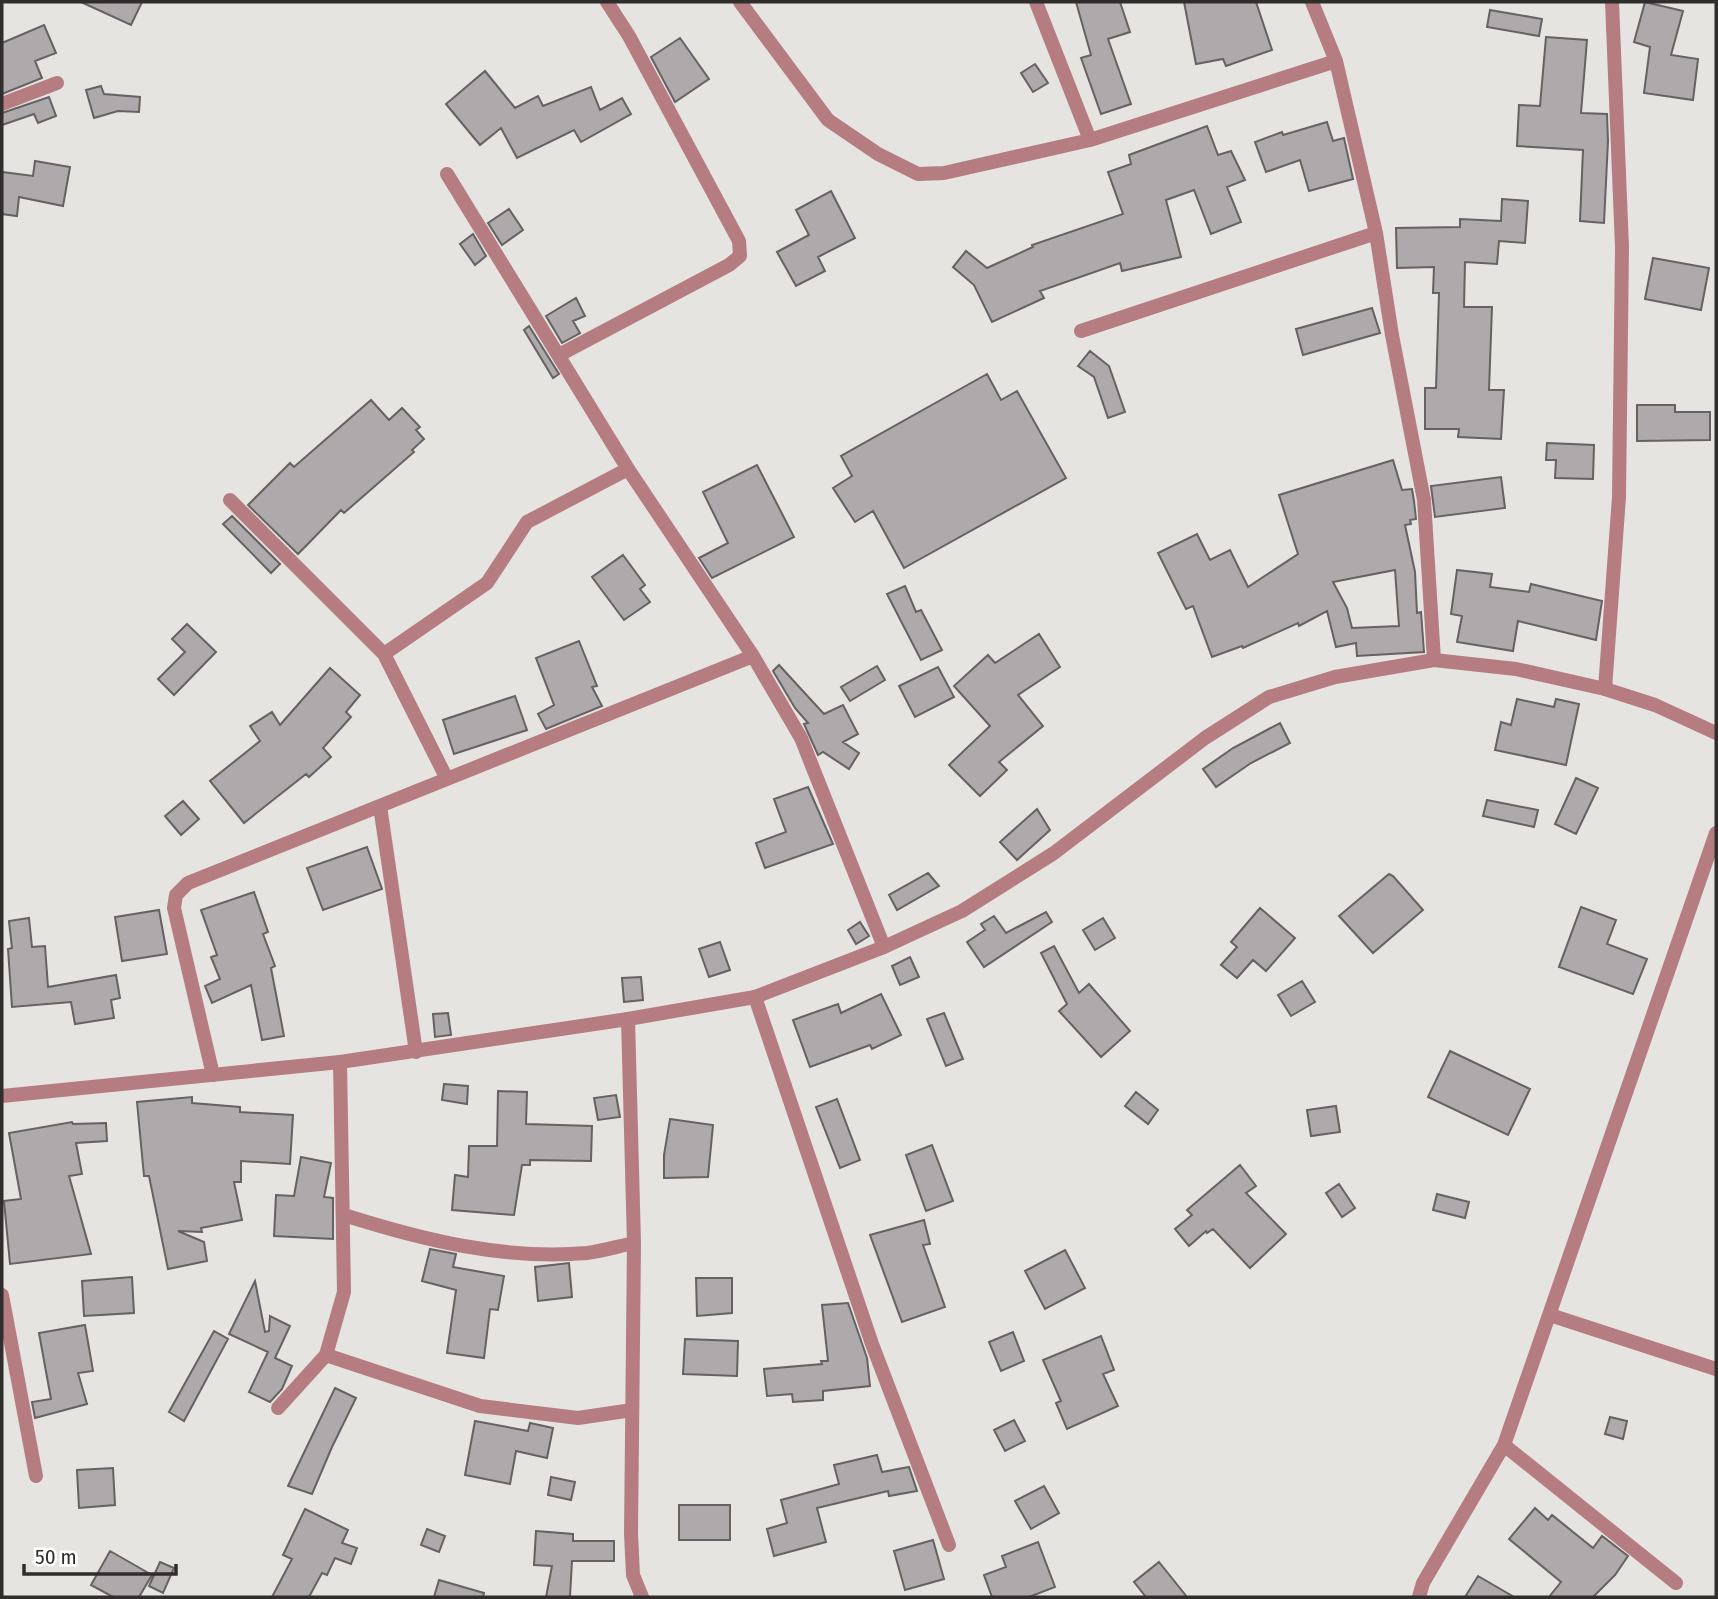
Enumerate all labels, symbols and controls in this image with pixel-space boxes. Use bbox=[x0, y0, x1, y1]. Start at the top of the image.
scale bar bbox=[24, 1532, 177, 1576]
text: 50 m bbox=[35, 1544, 77, 1570]

